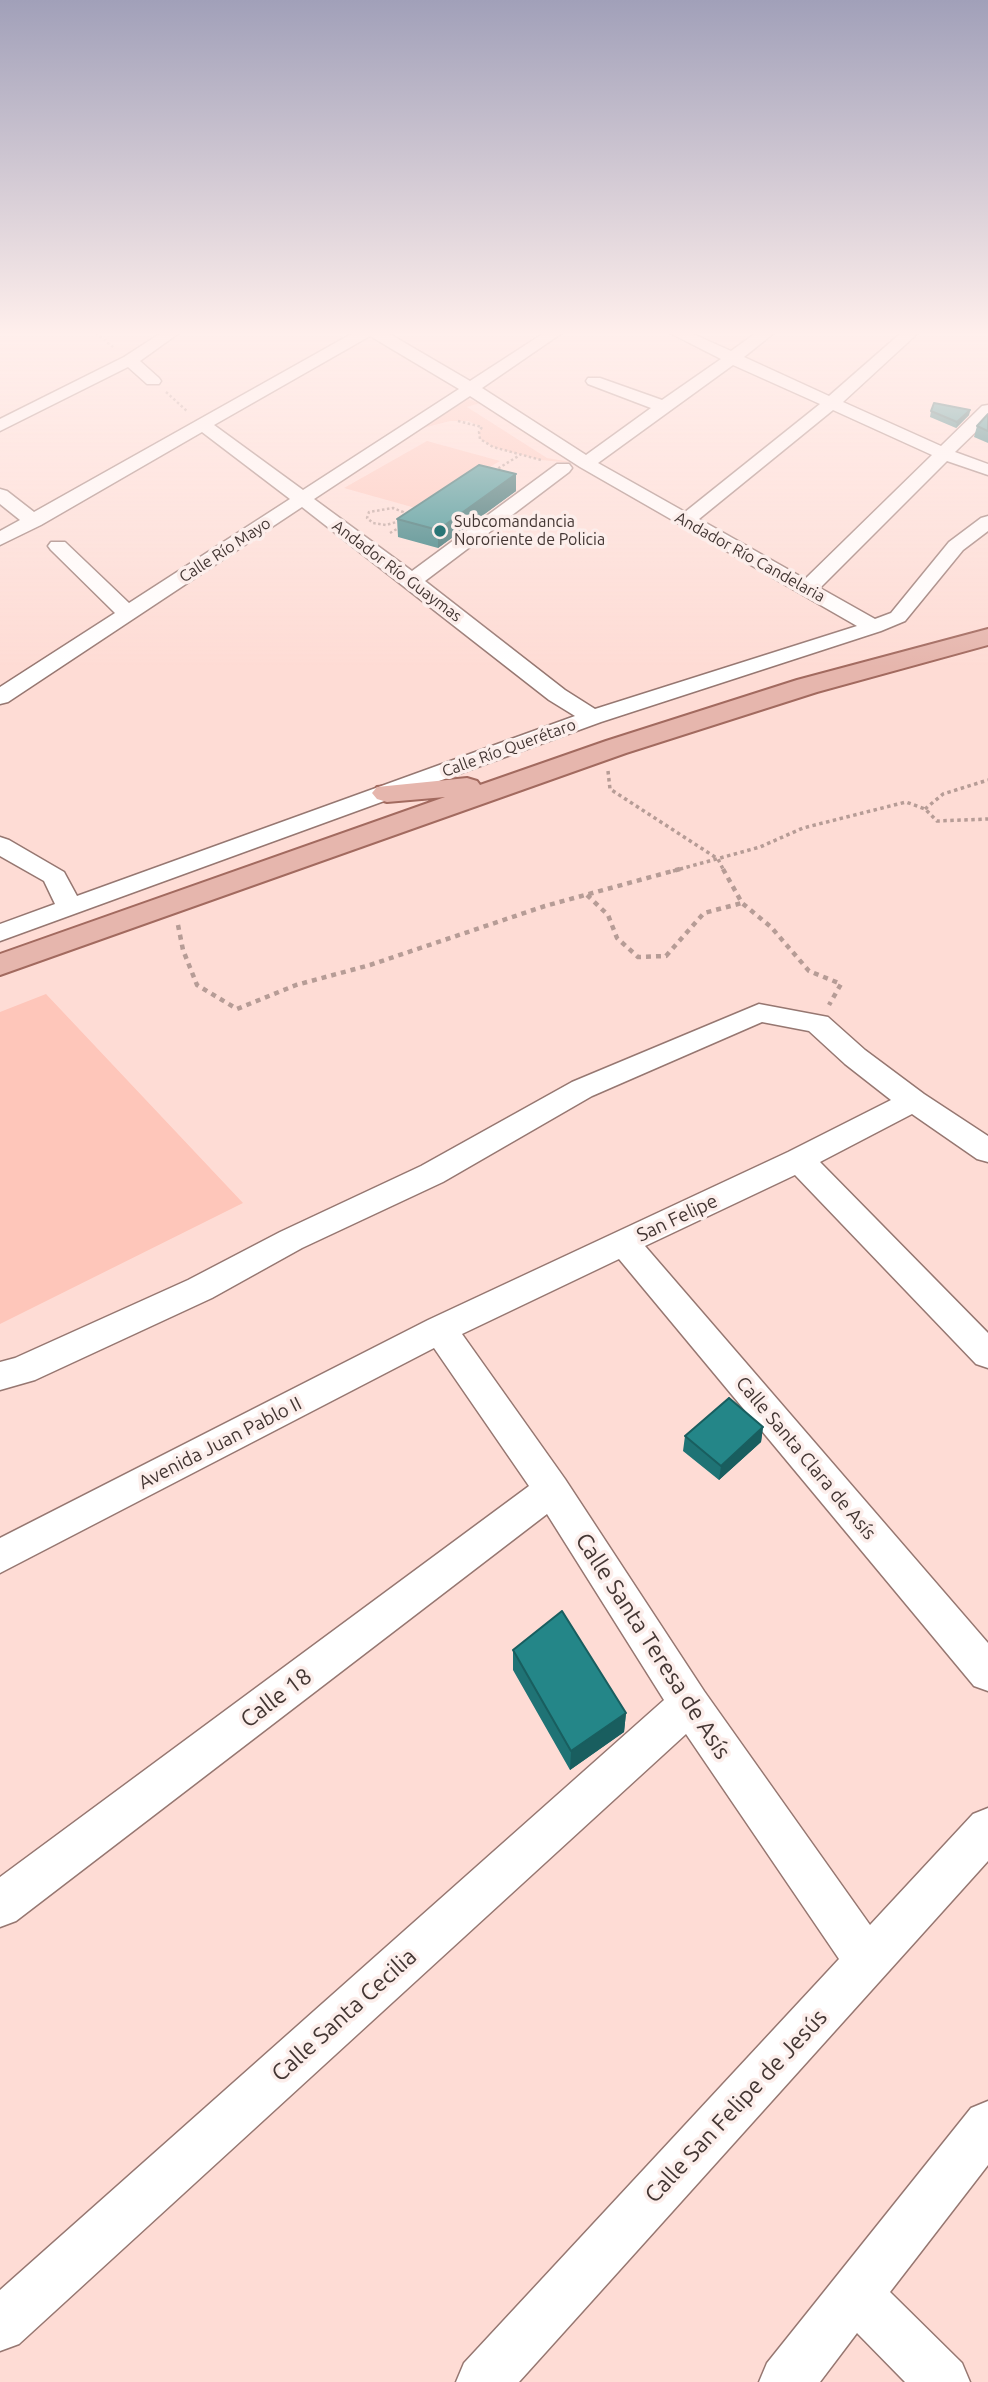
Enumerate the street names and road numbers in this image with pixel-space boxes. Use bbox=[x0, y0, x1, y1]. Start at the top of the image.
street label: Andador Río Candelaria bbox=[672, 508, 828, 606]
street label: Calle Río Mayo bbox=[176, 513, 274, 587]
street label: Andador Río Guaymas bbox=[328, 516, 466, 626]
street label: Calle Río Querétaro bbox=[439, 715, 579, 781]
street label: San Felipe bbox=[633, 1189, 721, 1247]
street label: Calle Santa Clara de Asís bbox=[731, 1372, 881, 1544]
street label: Avenida Juan Pablo II bbox=[135, 1392, 305, 1494]
street label: Calle Santa Teresa de Asís bbox=[569, 1528, 737, 1764]
street label: Calle 18 bbox=[235, 1662, 317, 1734]
street label: Calle Santa Cecilia bbox=[266, 1943, 422, 2087]
street label: Calle San Felipe de Jesús bbox=[639, 2003, 833, 2209]

